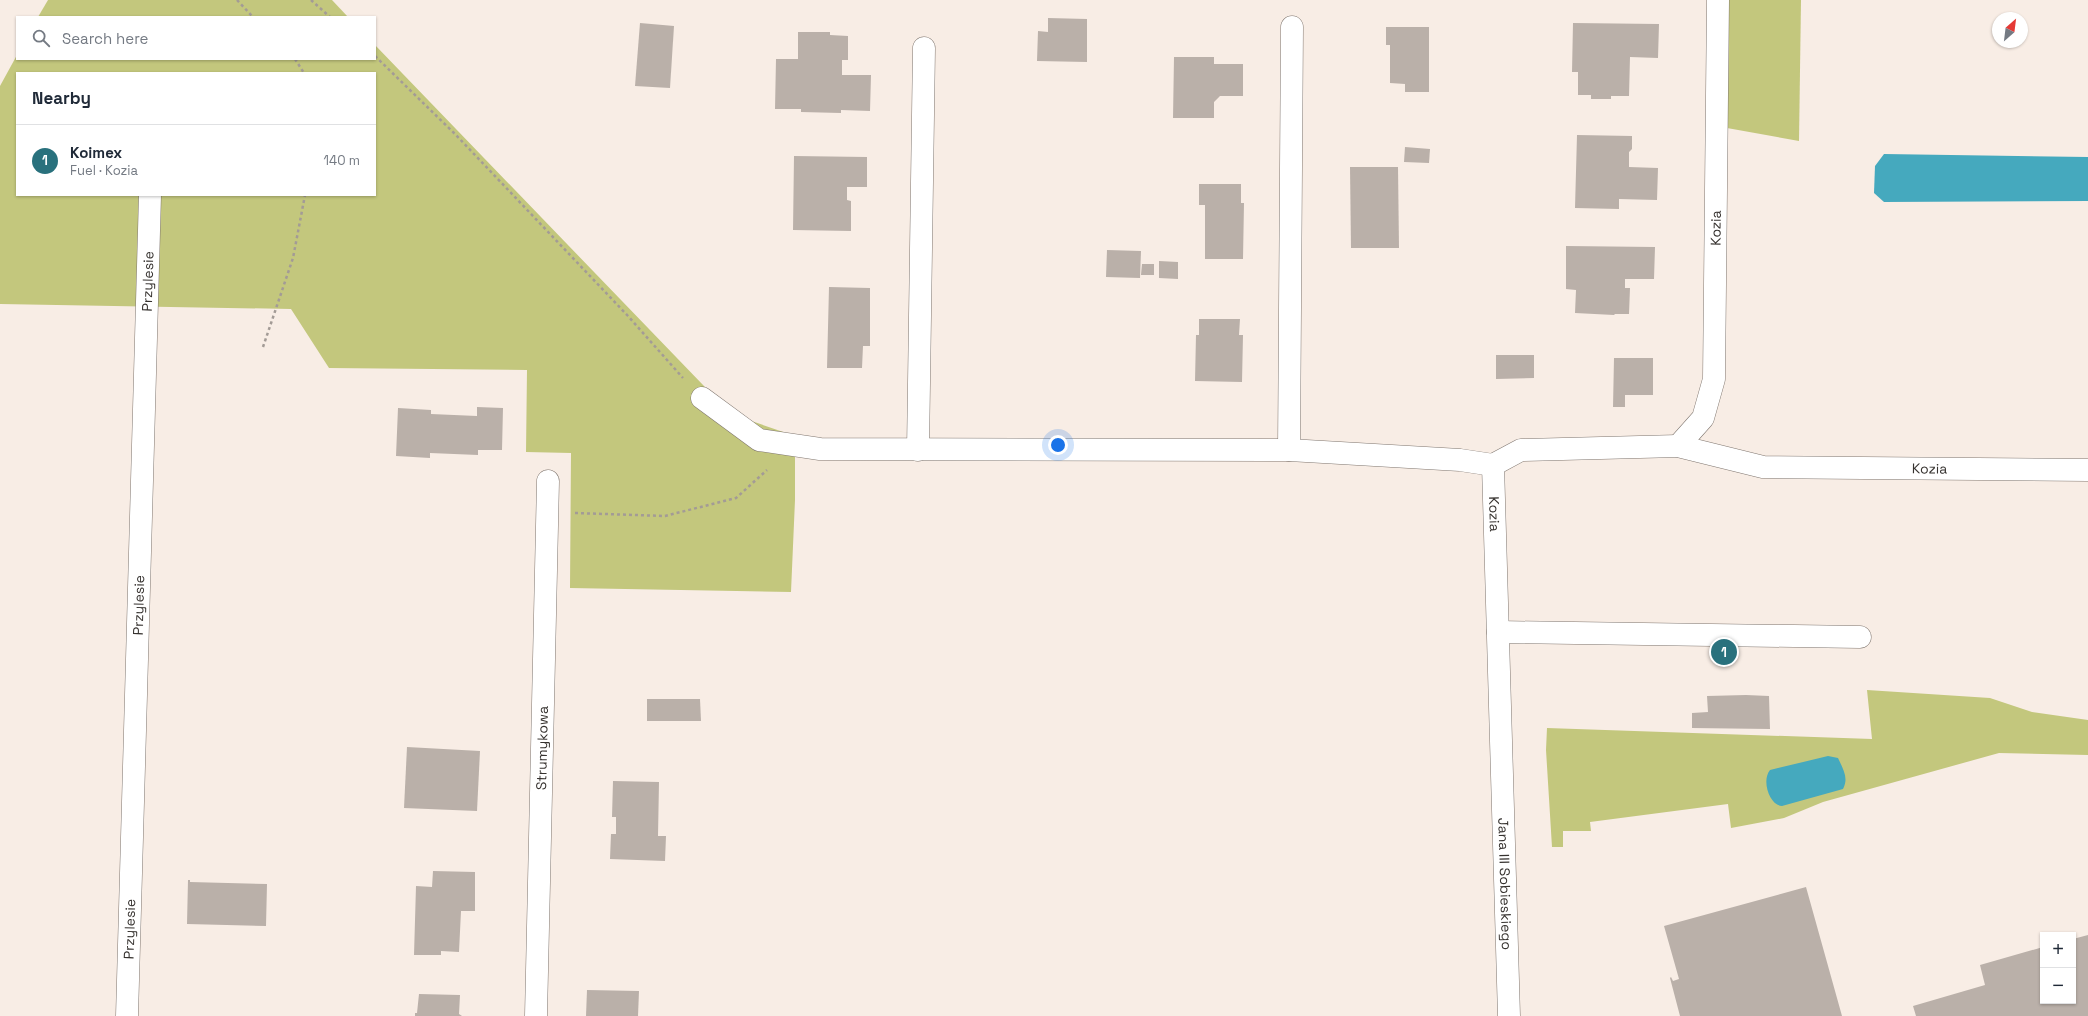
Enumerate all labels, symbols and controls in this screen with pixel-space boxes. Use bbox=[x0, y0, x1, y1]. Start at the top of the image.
north arrow bbox=[1992, 12, 2028, 48]
search box bbox=[16, 16, 376, 60]
icon: search bbox=[30, 27, 52, 49]
text: Search here bbox=[62, 29, 148, 48]
text: Nearby bbox=[32, 87, 91, 109]
text: Koimex bbox=[70, 143, 122, 162]
text: 1 bbox=[42, 152, 48, 169]
text: 140 m bbox=[324, 152, 360, 169]
text: Fuel · Kozia bbox=[70, 162, 138, 179]
street label: Kozia bbox=[1706, 210, 1725, 246]
street label: Przylesie bbox=[138, 251, 157, 312]
your location bbox=[1048, 435, 1068, 455]
street label: Kozia bbox=[1912, 459, 1947, 478]
street label: Kozia bbox=[1485, 496, 1504, 532]
street label: Przylesie bbox=[129, 575, 148, 636]
pin: 1 bbox=[1711, 637, 1737, 667]
street label: Strumykowa bbox=[532, 706, 552, 790]
street label: Jana III Sobieskiego bbox=[1494, 817, 1516, 950]
street label: Przylesie bbox=[120, 899, 139, 959]
map controls bbox=[2040, 932, 2076, 1004]
button: + bbox=[2040, 932, 2076, 968]
button: − bbox=[2040, 968, 2076, 1004]

